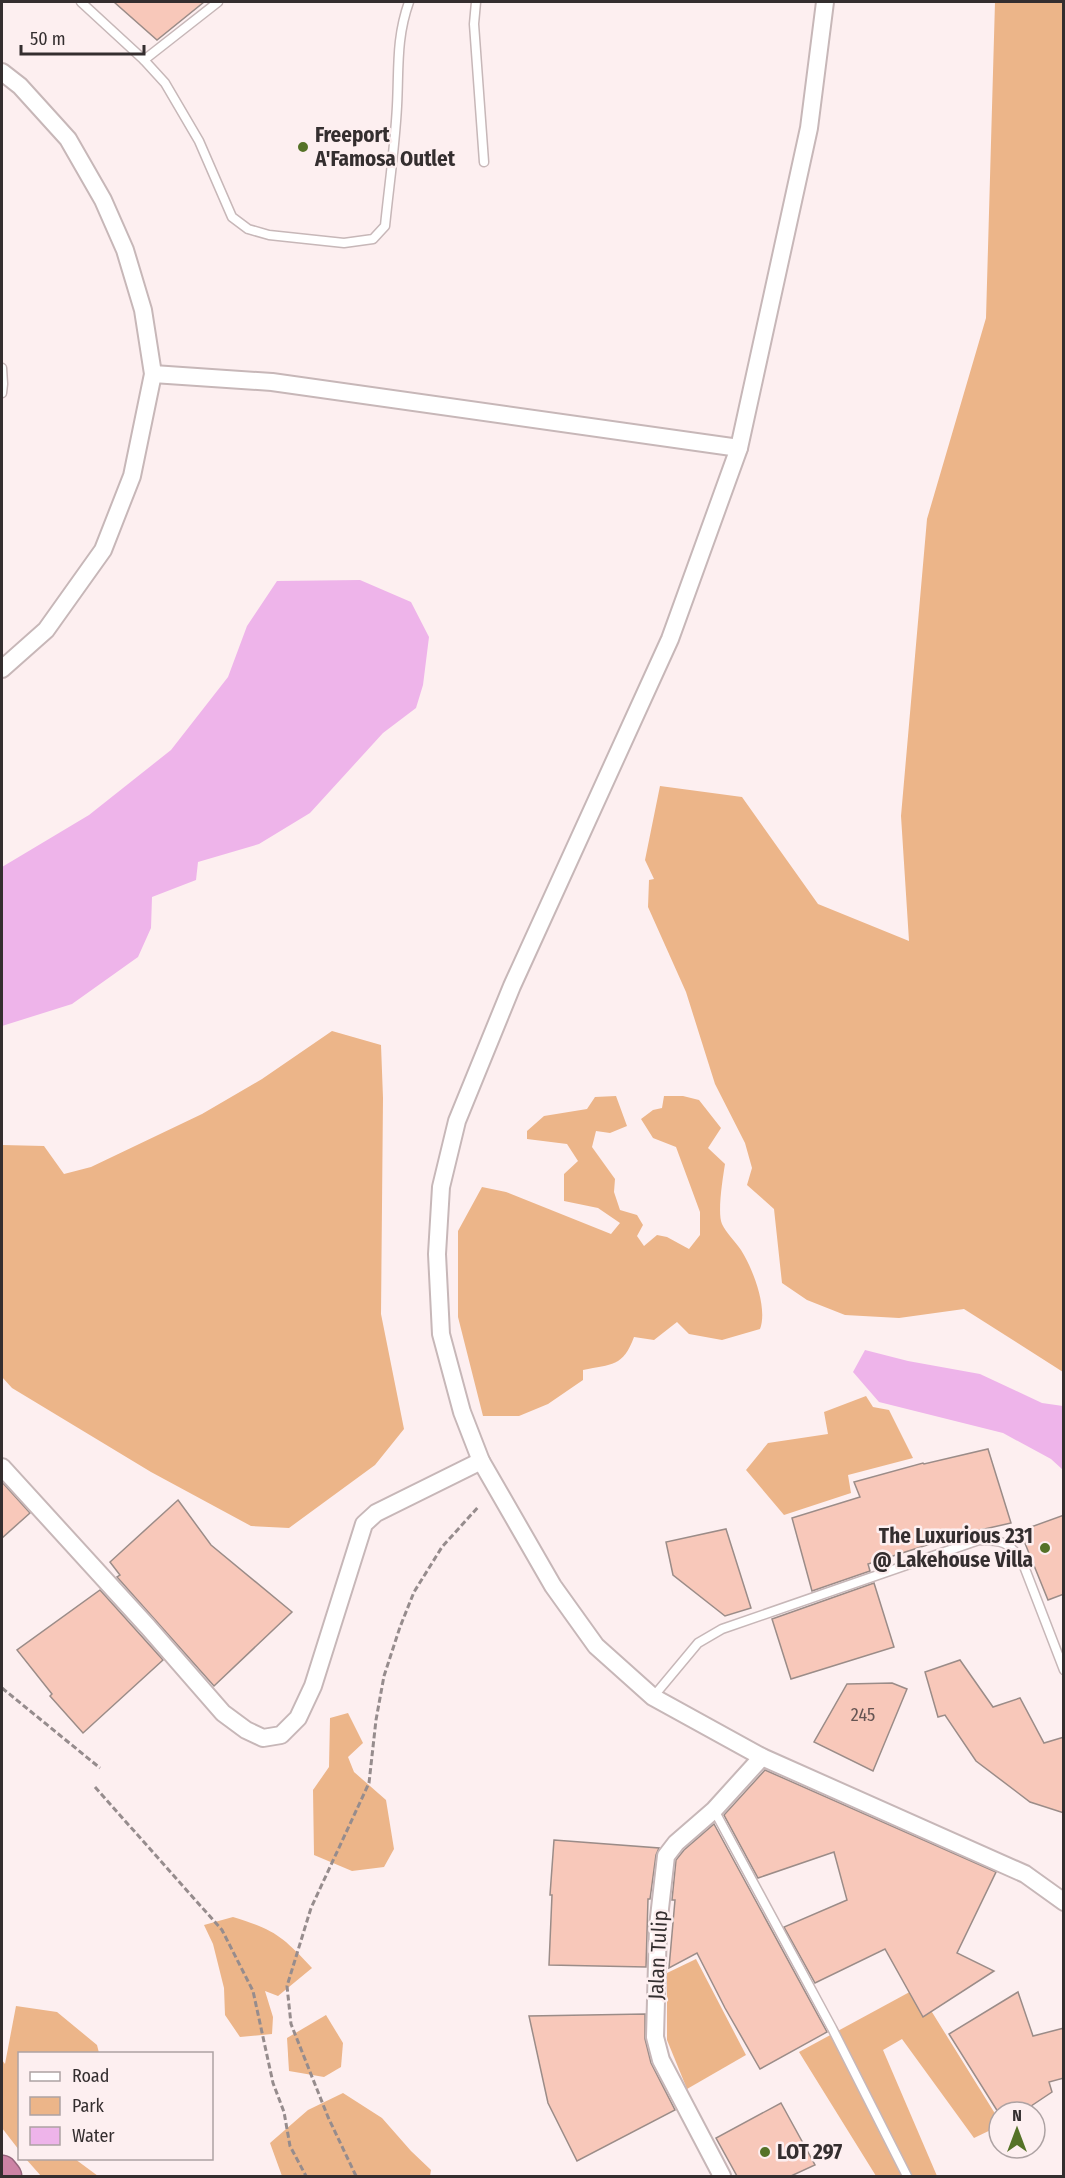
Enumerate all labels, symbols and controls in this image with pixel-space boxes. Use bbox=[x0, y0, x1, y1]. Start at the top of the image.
scale bar bbox=[21, 18, 144, 56]
text: 50 m bbox=[30, 28, 66, 50]
place label: Freeport A'Famosa Outlet bbox=[314, 122, 456, 172]
marker: Freeport A'Famosa Outlet bbox=[296, 140, 310, 154]
place label: The Luxurious 231 @ Lakehouse Villa bbox=[872, 1523, 1033, 1573]
marker: The Luxurious 231 @ Lakehouse Villa bbox=[1038, 1541, 1052, 1555]
house number: 245 bbox=[851, 1704, 875, 1726]
street label: Jalan Tulip bbox=[643, 1910, 673, 2000]
legend bbox=[18, 2052, 213, 2160]
text: Road bbox=[72, 2065, 109, 2087]
text: Park bbox=[72, 2095, 105, 2117]
north arrow bbox=[987, 2100, 1047, 2160]
text: N bbox=[1012, 2106, 1022, 2125]
text: Water bbox=[72, 2125, 115, 2147]
place label: LOT 297 bbox=[777, 2139, 842, 2165]
marker: LOT 297 bbox=[758, 2145, 772, 2159]

